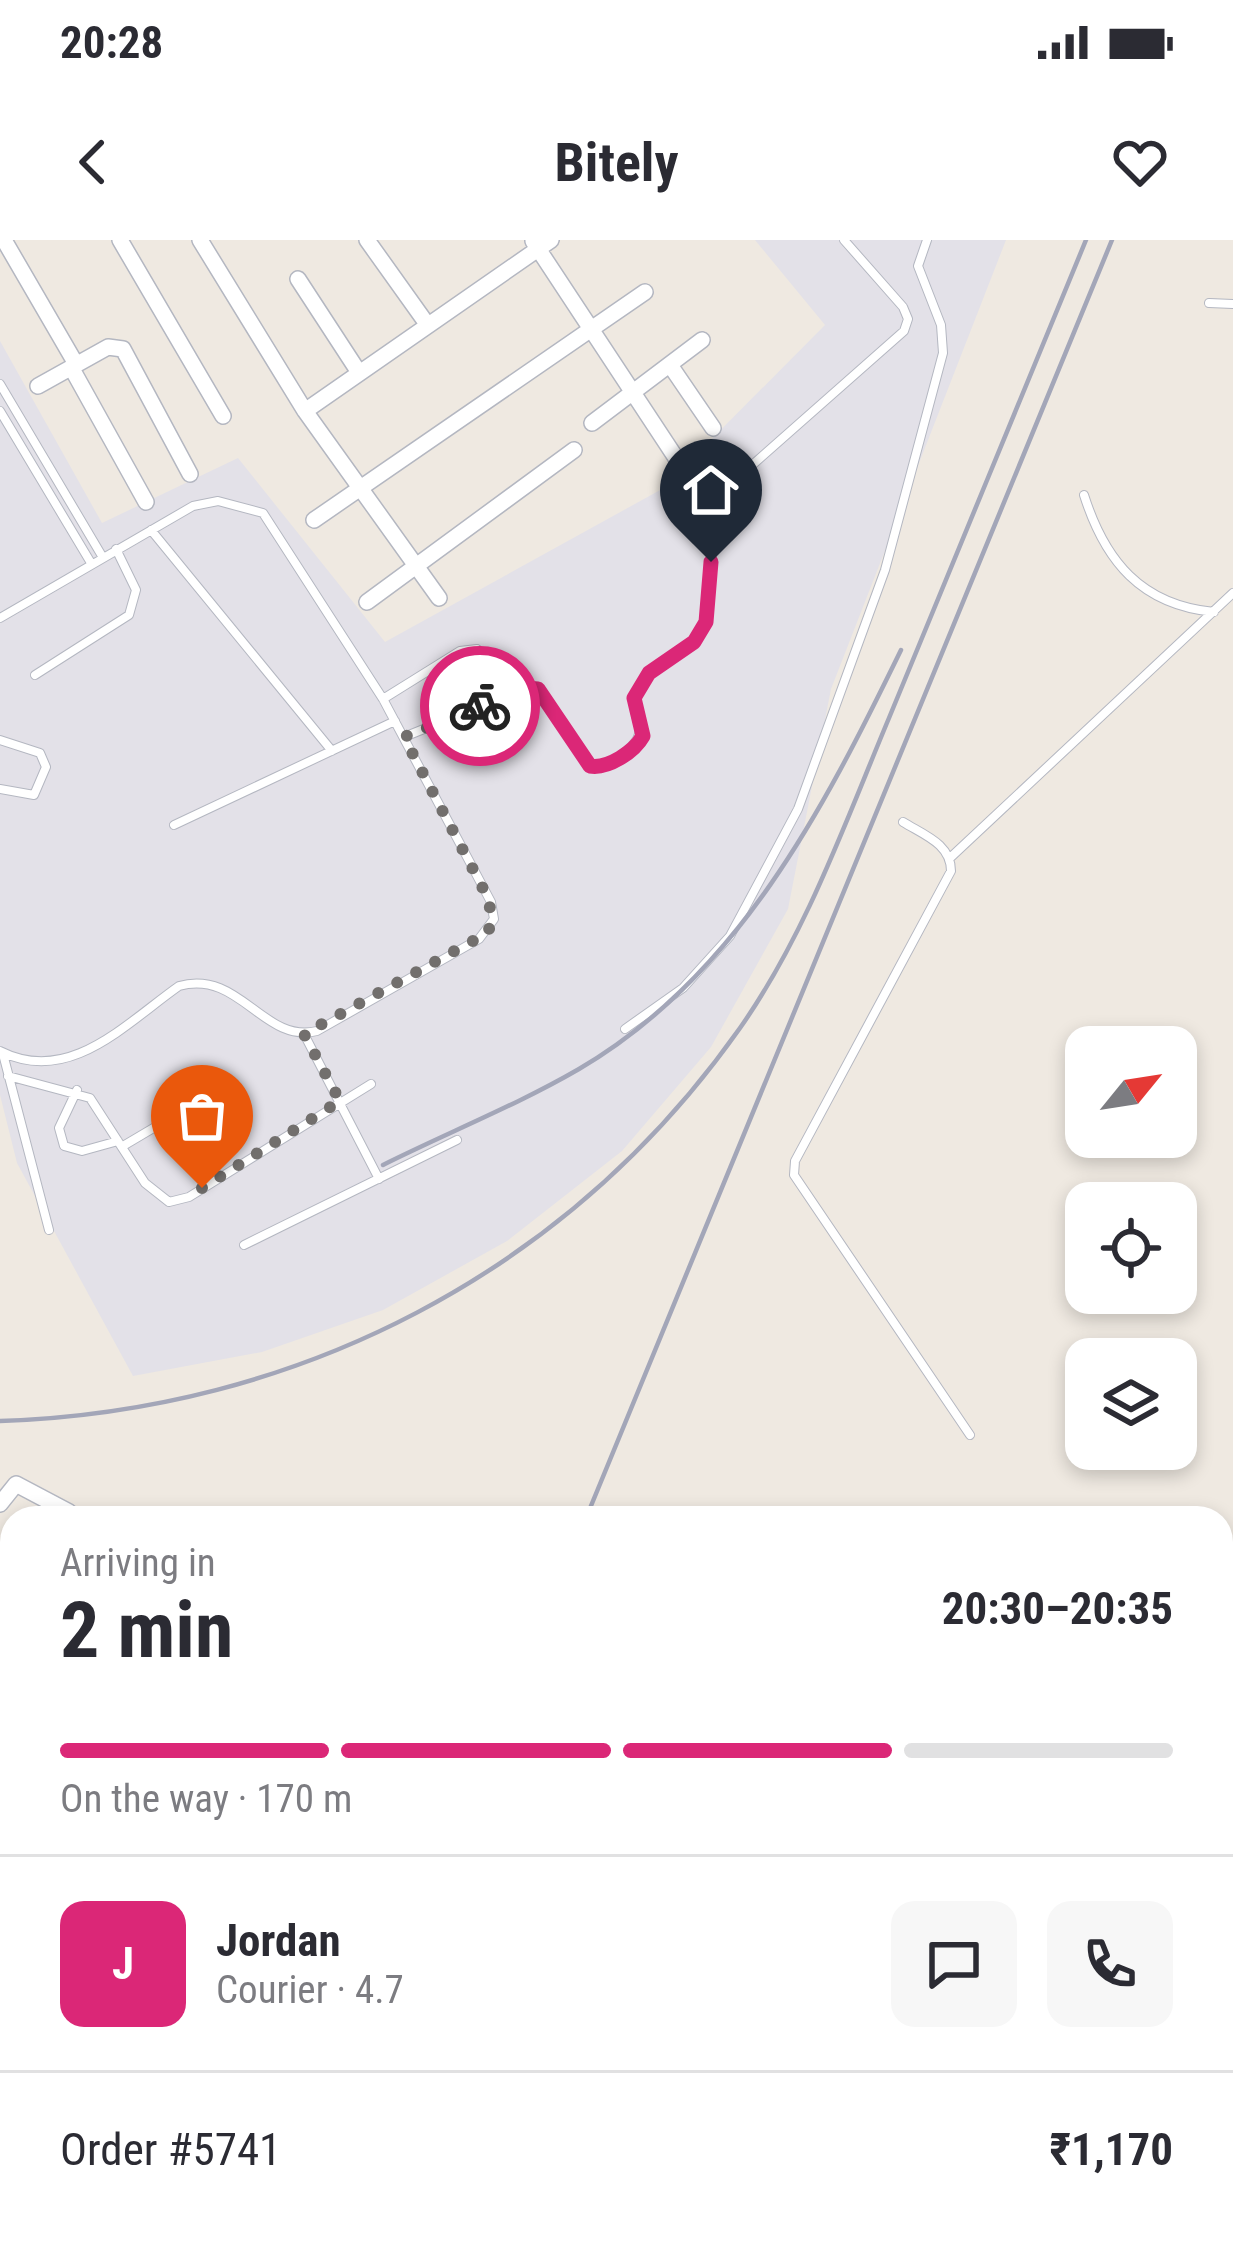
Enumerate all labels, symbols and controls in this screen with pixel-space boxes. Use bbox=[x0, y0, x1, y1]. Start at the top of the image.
text: 20:28 bbox=[60, 16, 163, 69]
icon: back bbox=[60, 129, 126, 195]
icon: heart bbox=[1107, 129, 1173, 195]
text: Bitely bbox=[555, 131, 678, 194]
pin bbox=[660, 439, 762, 562]
icon: home bbox=[678, 457, 744, 523]
courier bbox=[420, 646, 540, 766]
icon: bike bbox=[447, 673, 513, 739]
north arrow bbox=[1065, 1026, 1197, 1158]
map controls bbox=[1065, 1026, 1197, 1470]
pin bbox=[151, 1065, 253, 1188]
icon: bag bbox=[169, 1083, 235, 1149]
button: locate bbox=[1065, 1182, 1197, 1314]
button: layers bbox=[1065, 1338, 1197, 1470]
text: Arriving in bbox=[60, 1540, 216, 1586]
text: 20:30–20:35 bbox=[942, 1582, 1173, 1635]
text: 2 min bbox=[60, 1585, 233, 1676]
text: On the way · 170 m bbox=[60, 1776, 352, 1822]
button: chat bbox=[891, 1901, 1017, 2027]
button: phone bbox=[1047, 1901, 1173, 2027]
text: Jordan bbox=[216, 1914, 341, 1967]
text: J bbox=[112, 1937, 134, 1990]
text: Courier · 4.7 bbox=[216, 1967, 404, 2013]
text: Order #5741 bbox=[60, 2123, 281, 2176]
text: ₹1,170 bbox=[1050, 2123, 1173, 2176]

